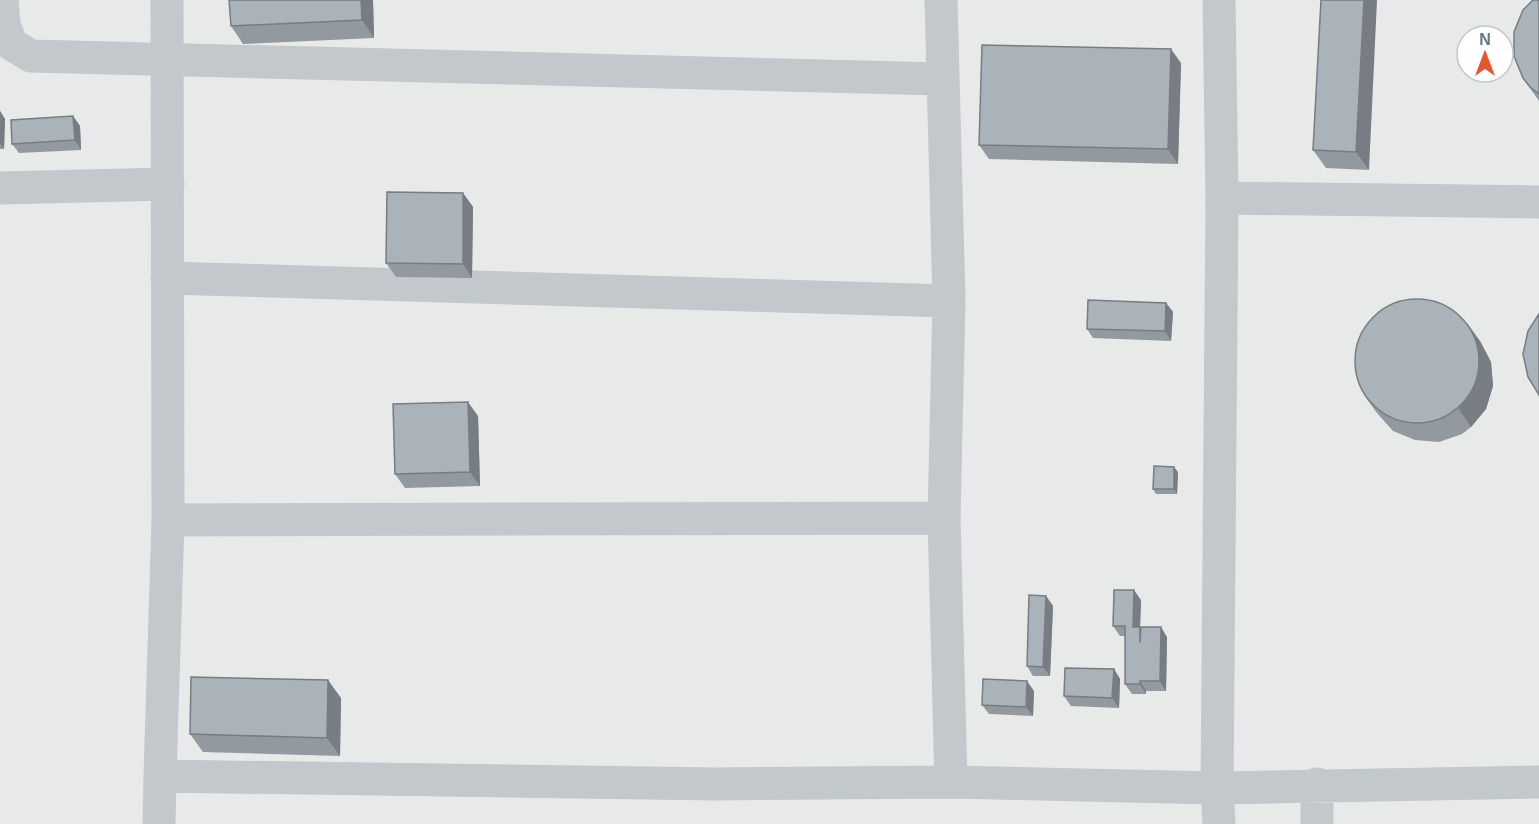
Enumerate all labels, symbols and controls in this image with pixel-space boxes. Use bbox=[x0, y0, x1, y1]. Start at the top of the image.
north arrow bbox=[1455, 24, 1515, 84]
text: N bbox=[1479, 31, 1491, 48]

